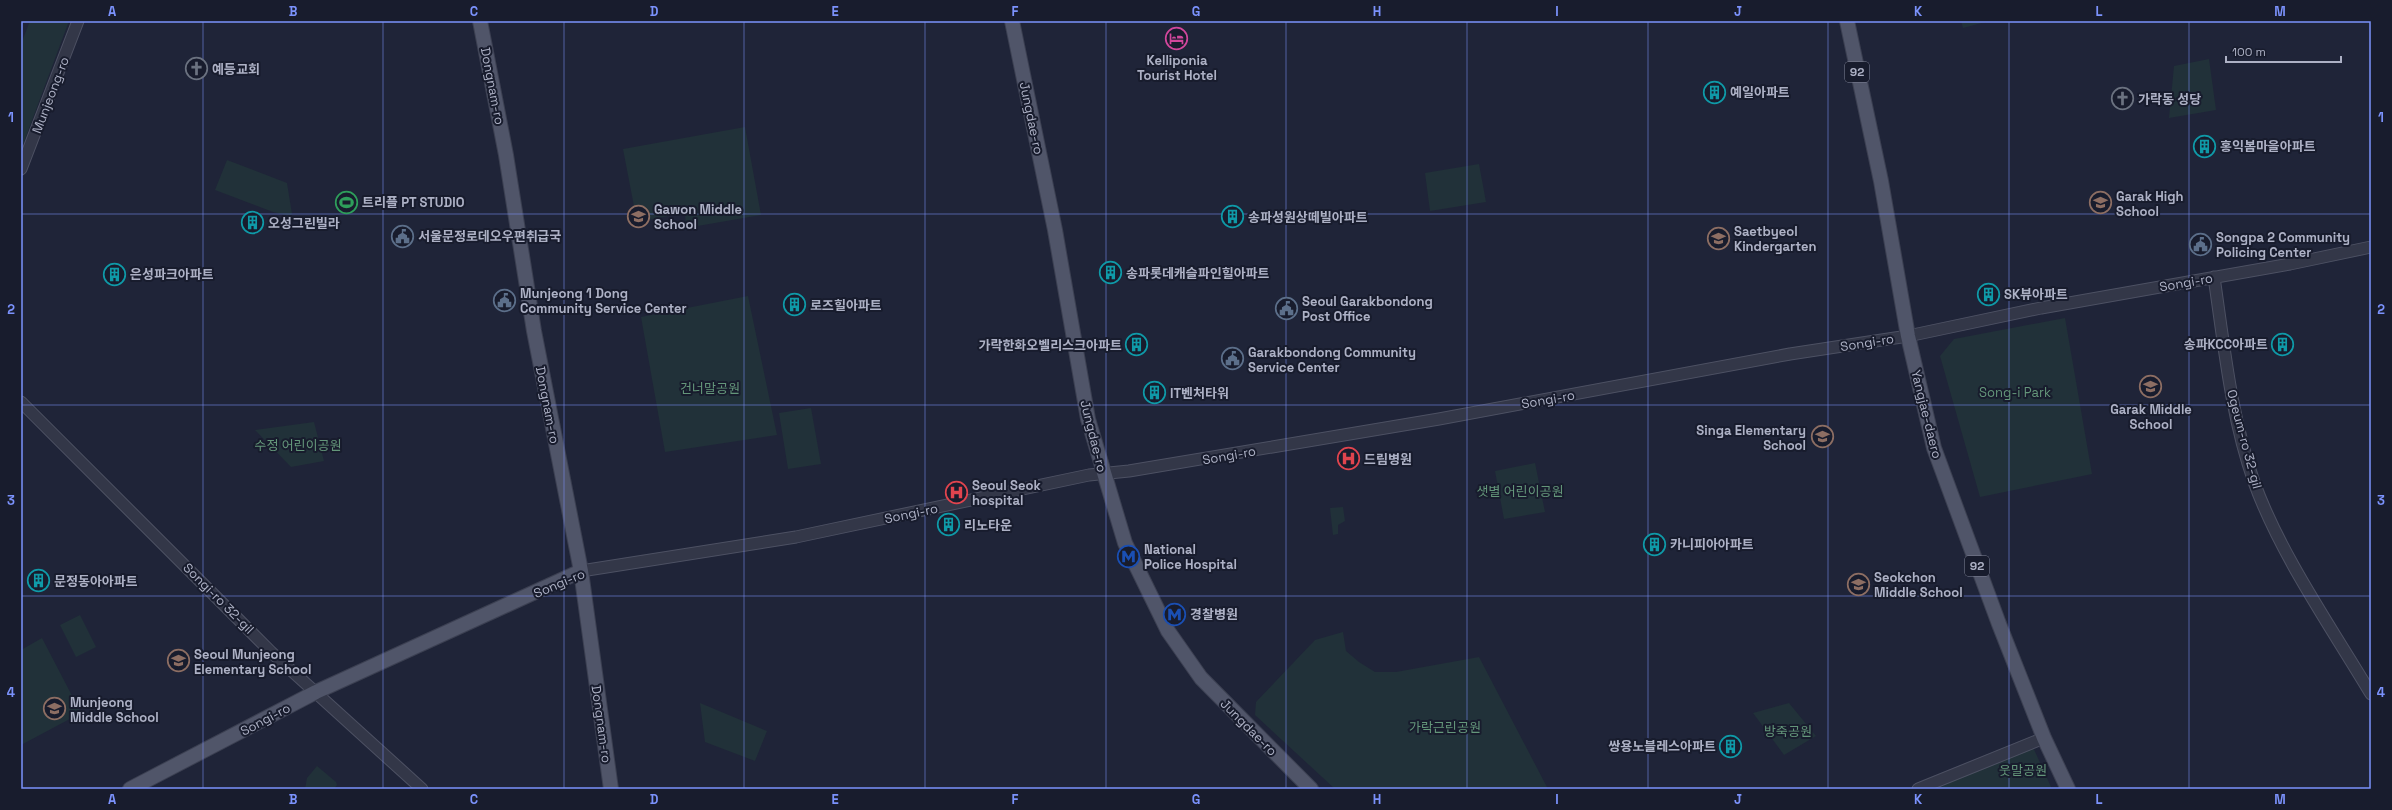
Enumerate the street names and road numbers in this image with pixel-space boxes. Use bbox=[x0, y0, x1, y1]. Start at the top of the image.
street label: Dongnam-ro bbox=[477, 46, 508, 126]
street label: Munjeong-ro bbox=[28, 54, 73, 136]
road number: 92 bbox=[1845, 62, 1869, 82]
street label: Jungdae-ro bbox=[1016, 80, 1047, 156]
street label: Songi-ro bbox=[2158, 269, 2214, 296]
street label: Songi-ro bbox=[1839, 330, 1895, 355]
street label: Dongnam-ro bbox=[532, 365, 563, 445]
street label: Yangjae-daero bbox=[1907, 368, 1946, 460]
street label: Songi-ro bbox=[1520, 386, 1576, 413]
street label: Ogeum-ro 32-gil bbox=[2223, 388, 2266, 491]
street label: Jungdae-ro bbox=[1076, 398, 1111, 474]
street label: Songi-ro bbox=[1201, 442, 1257, 469]
street label: Songi-ro bbox=[883, 500, 939, 527]
road number: 92 bbox=[1965, 556, 1989, 576]
street label: Songi-ro 32-gil bbox=[180, 559, 258, 637]
street label: Songi-ro bbox=[531, 565, 587, 602]
street label: Dongnam-ro bbox=[588, 684, 615, 764]
street label: Jungdae-ro bbox=[1217, 695, 1281, 759]
street label: Songi-ro bbox=[237, 699, 293, 740]

